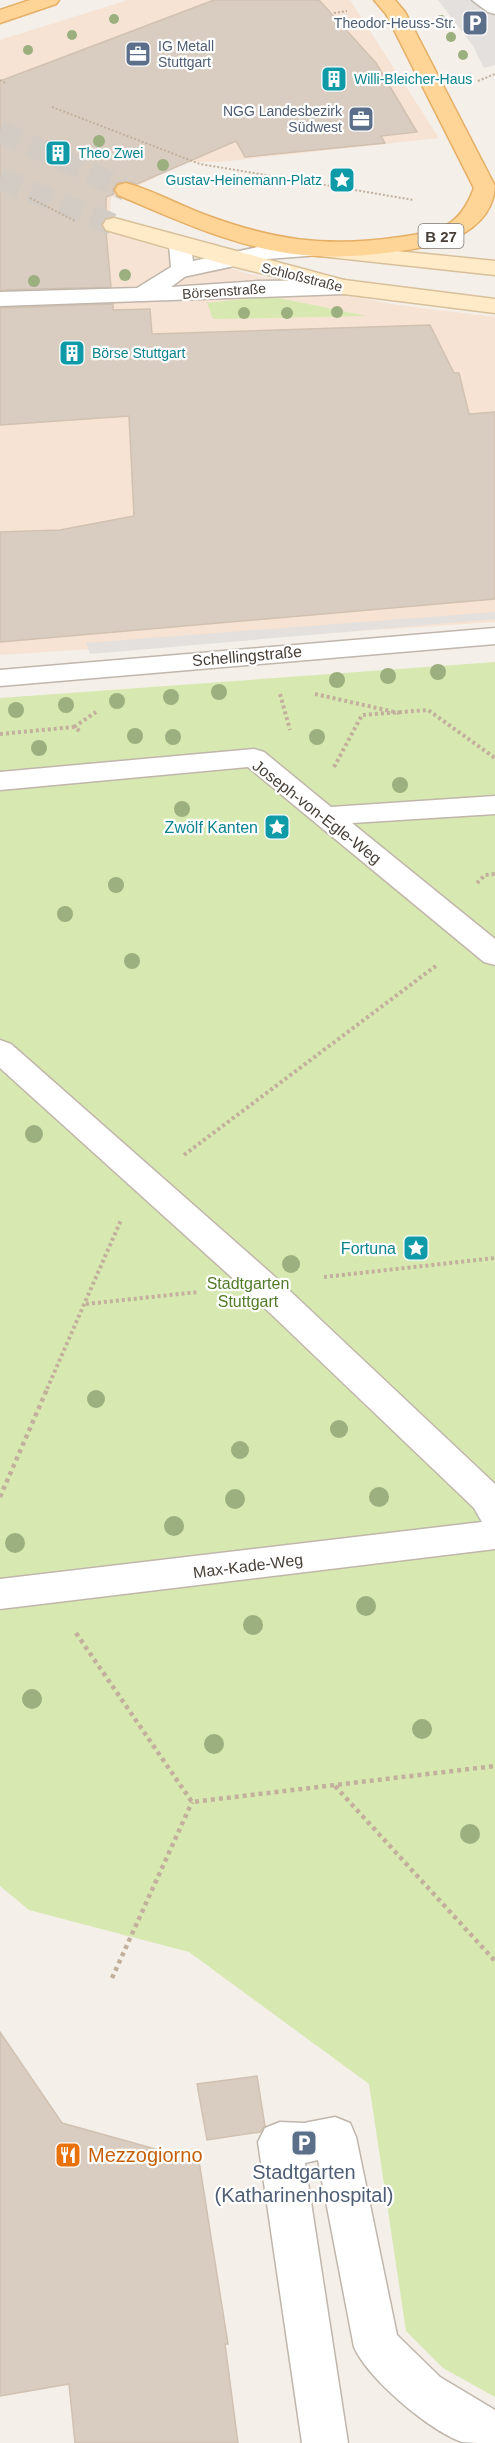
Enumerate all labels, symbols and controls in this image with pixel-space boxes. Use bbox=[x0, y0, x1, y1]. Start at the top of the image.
parking icon: Theodor-Heuss-Str. bbox=[460, 8, 490, 38]
place label: Theodor-Heuss-Str. bbox=[334, 15, 456, 31]
place label: IG Metall Stuttgart bbox=[158, 38, 214, 70]
office icon: IG Metall Stuttgart bbox=[123, 39, 153, 69]
building icon: Willi-Bleicher-Haus bbox=[319, 64, 349, 94]
place label: Willi-Bleicher-Haus bbox=[354, 71, 472, 87]
place label: NGG Landesbezirk Südwest bbox=[223, 103, 343, 135]
office icon: NGG Landesbezirk Südwest bbox=[346, 104, 376, 134]
building icon: Theo Zwei bbox=[43, 138, 73, 168]
place label: Theo Zwei bbox=[78, 145, 143, 161]
place icon: Gustav-Heinemann-Platz bbox=[327, 165, 357, 195]
place label: Gustav-Heinemann-Platz bbox=[166, 172, 322, 188]
road number: B 27 bbox=[418, 224, 464, 248]
street label: Schloßstraße bbox=[260, 259, 345, 295]
street label: Börsenstraße bbox=[182, 280, 267, 302]
building icon: Börse Stuttgart bbox=[57, 338, 87, 368]
place label: Börse Stuttgart bbox=[92, 345, 185, 361]
street label: Schellingstraße bbox=[191, 643, 303, 669]
street label: Joseph-von-Egle-Weg bbox=[250, 757, 384, 867]
place icon: Zwölf Kanten bbox=[262, 812, 292, 842]
place label: Zwölf Kanten bbox=[165, 819, 258, 836]
place icon: Fortuna bbox=[401, 1233, 431, 1263]
place label: Fortuna bbox=[341, 1240, 396, 1257]
park label: Stadtgarten Stuttgart bbox=[207, 1275, 289, 1310]
street label: Max-Kade-Weg bbox=[192, 1551, 304, 1581]
parking icon: Stadtgarten (Katharinenhospital) bbox=[289, 2128, 319, 2158]
restaurant icon: Mezzogiorno bbox=[53, 2140, 83, 2170]
place label: Mezzogiorno bbox=[88, 2144, 203, 2166]
place label: Stadtgarten (Katharinenhospital) bbox=[215, 2161, 394, 2206]

